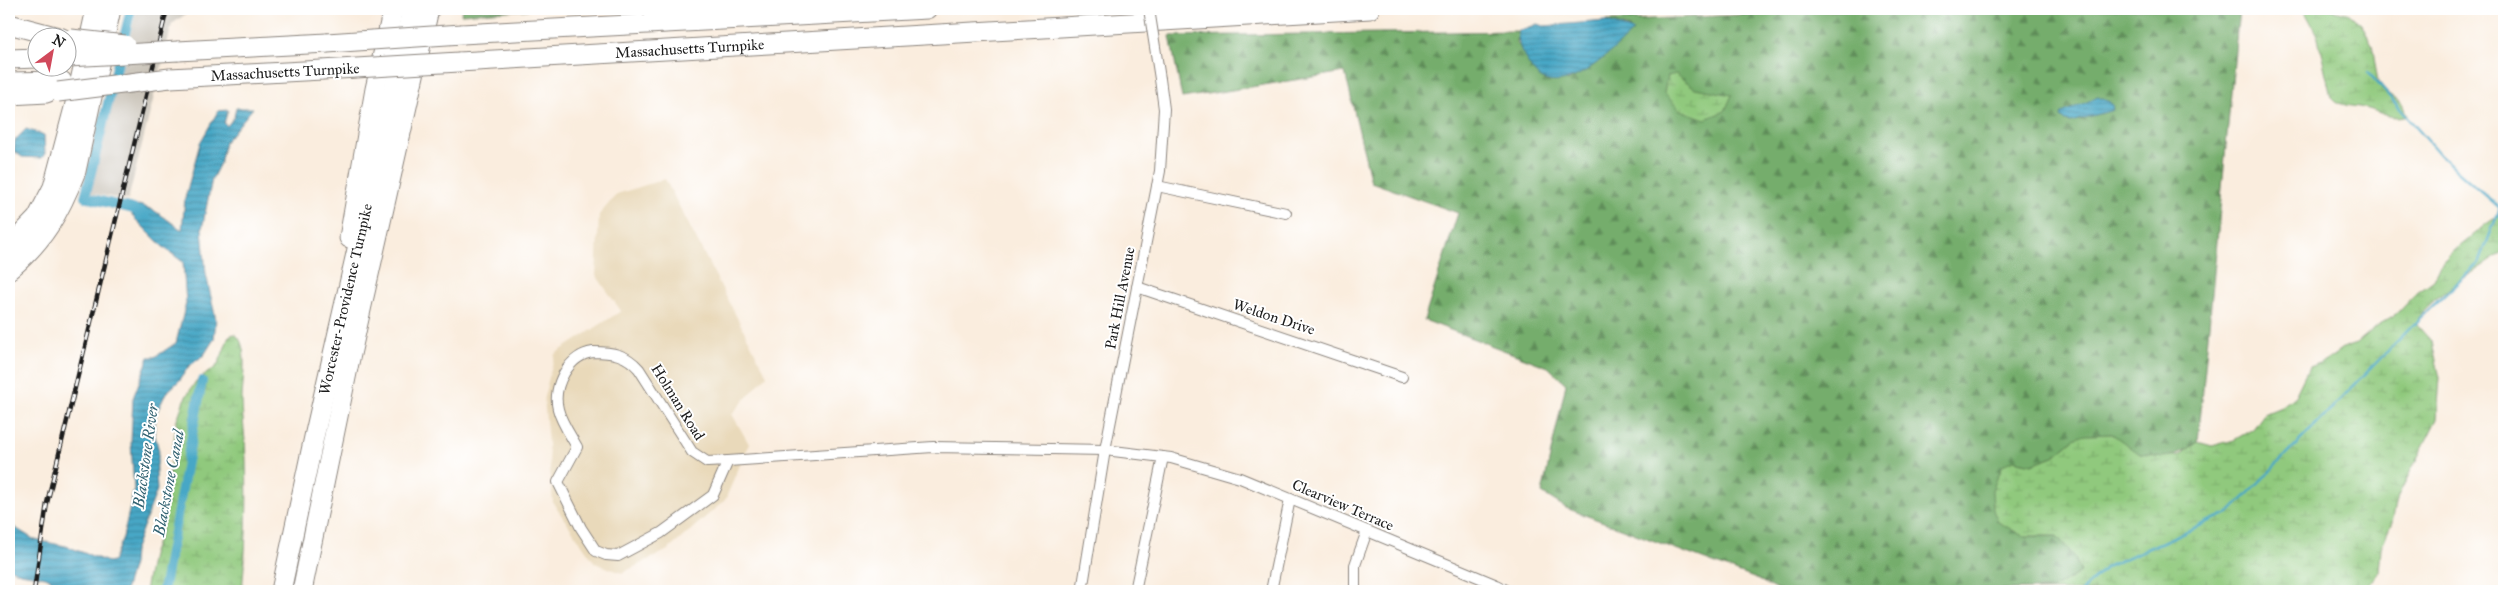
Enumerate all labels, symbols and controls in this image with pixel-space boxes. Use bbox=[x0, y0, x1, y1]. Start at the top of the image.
north arrow bbox=[28, 28, 78, 78]
text: N bbox=[49, 31, 68, 52]
street label: Massachusetts Turnpike bbox=[615, 35, 765, 62]
street label: Massachusetts Turnpike bbox=[210, 59, 360, 85]
street label: Worcester-Providence Turnpike bbox=[315, 202, 376, 396]
street label: Park Hill Avenue bbox=[1101, 245, 1139, 351]
street label: Weldon Drive bbox=[1231, 295, 1317, 339]
street label: Holman Road bbox=[647, 360, 709, 444]
water label: Blackstone River bbox=[129, 401, 162, 511]
water label: Blackstone Canal bbox=[149, 427, 188, 539]
street label: Clearview Terrace bbox=[1289, 475, 1397, 535]

